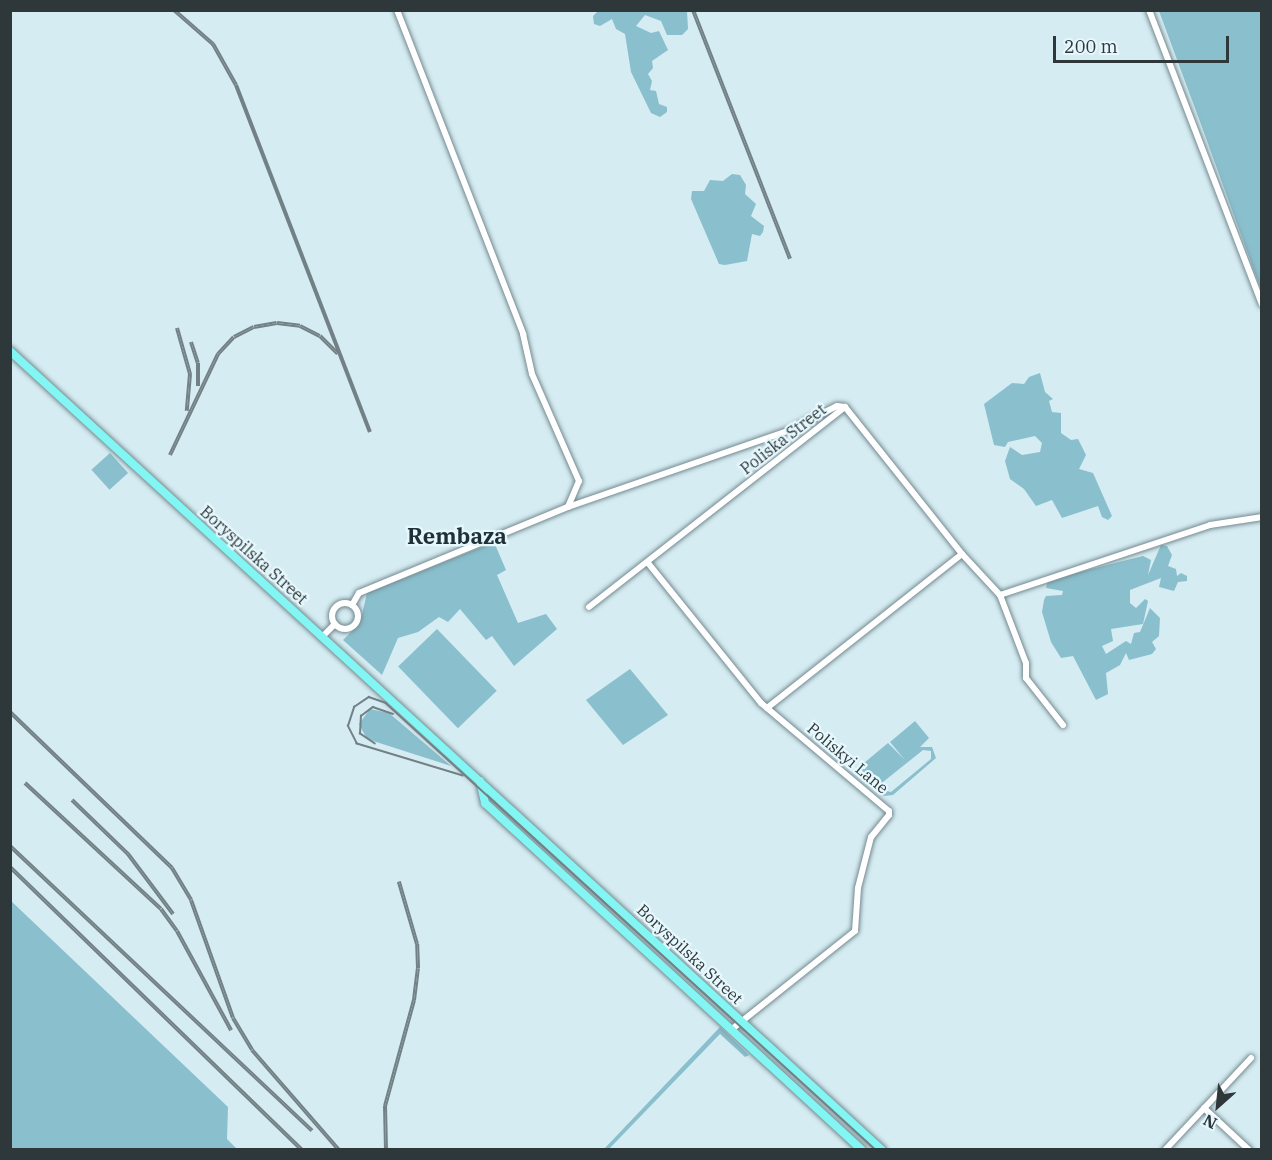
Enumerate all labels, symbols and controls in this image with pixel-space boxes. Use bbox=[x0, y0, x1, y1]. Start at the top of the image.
scale bar bbox=[1056, 24, 1232, 62]
text: 200 m bbox=[1064, 35, 1118, 58]
street label: Poliska Street bbox=[736, 400, 830, 478]
street label: Boryspilska Street bbox=[196, 502, 312, 608]
district label: Rembaza bbox=[407, 523, 507, 549]
street label: Poliskyi Lane bbox=[804, 718, 892, 798]
street label: Boryspilska Street bbox=[633, 900, 747, 1008]
north arrow bbox=[1188, 1076, 1248, 1136]
text: N bbox=[1200, 1110, 1220, 1134]

